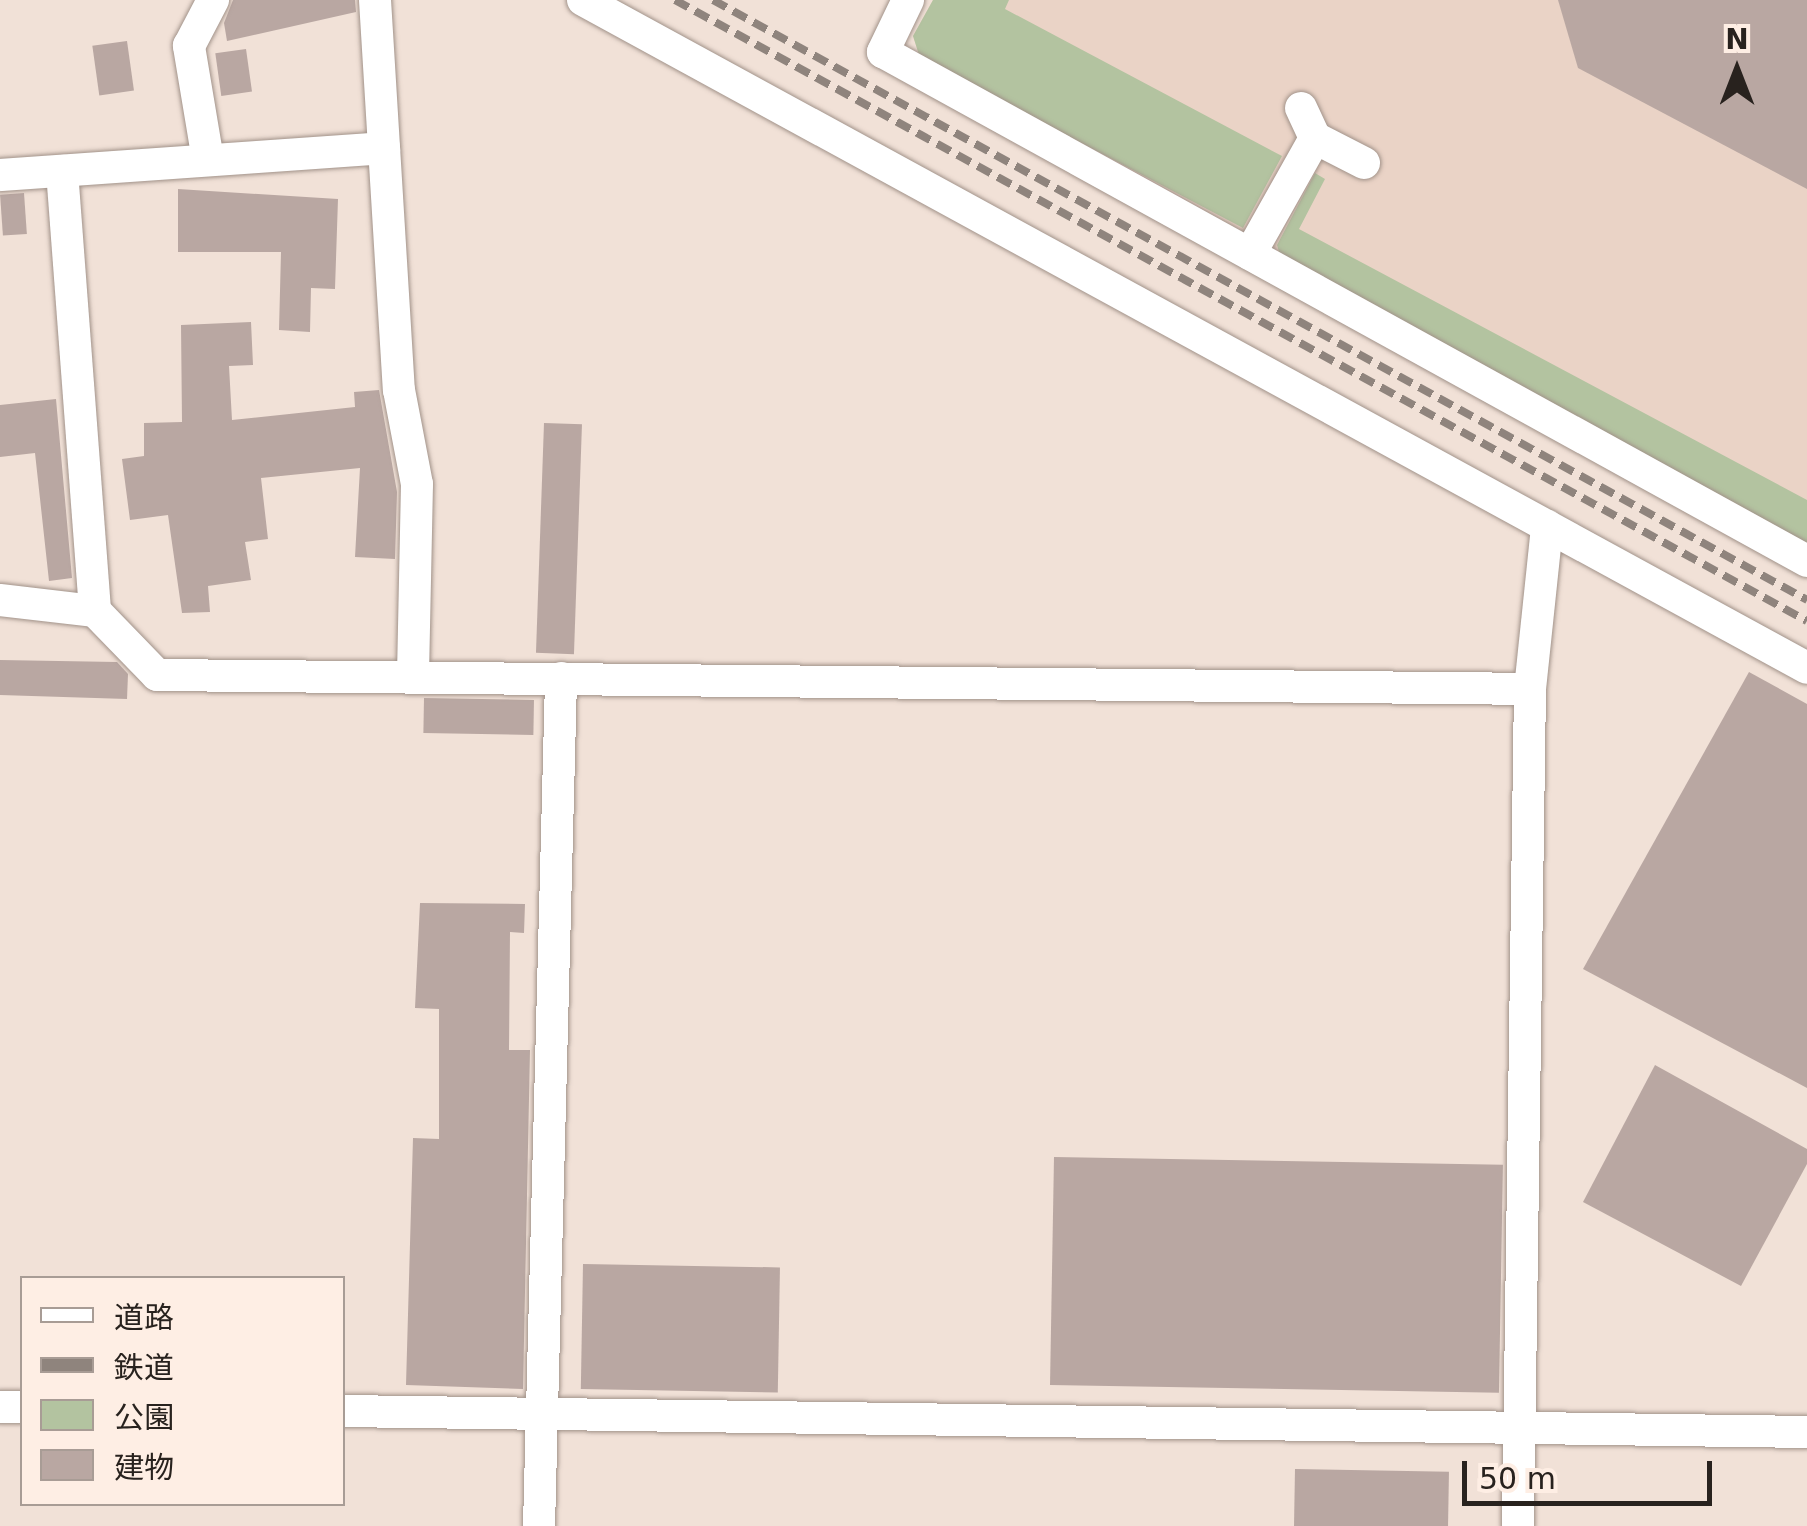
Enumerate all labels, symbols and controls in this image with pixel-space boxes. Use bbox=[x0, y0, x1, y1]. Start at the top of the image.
north arrow bbox=[1687, 20, 1787, 120]
text: N bbox=[1725, 23, 1749, 56]
legend bbox=[20, 1276, 345, 1506]
text: 道路 bbox=[114, 1300, 174, 1335]
text: 鉄道 bbox=[114, 1350, 174, 1385]
text: 公園 bbox=[114, 1400, 174, 1435]
scale bar bbox=[1467, 1441, 1717, 1503]
text: 建物 bbox=[114, 1450, 174, 1485]
text: 50 m bbox=[1479, 1461, 1556, 1496]

